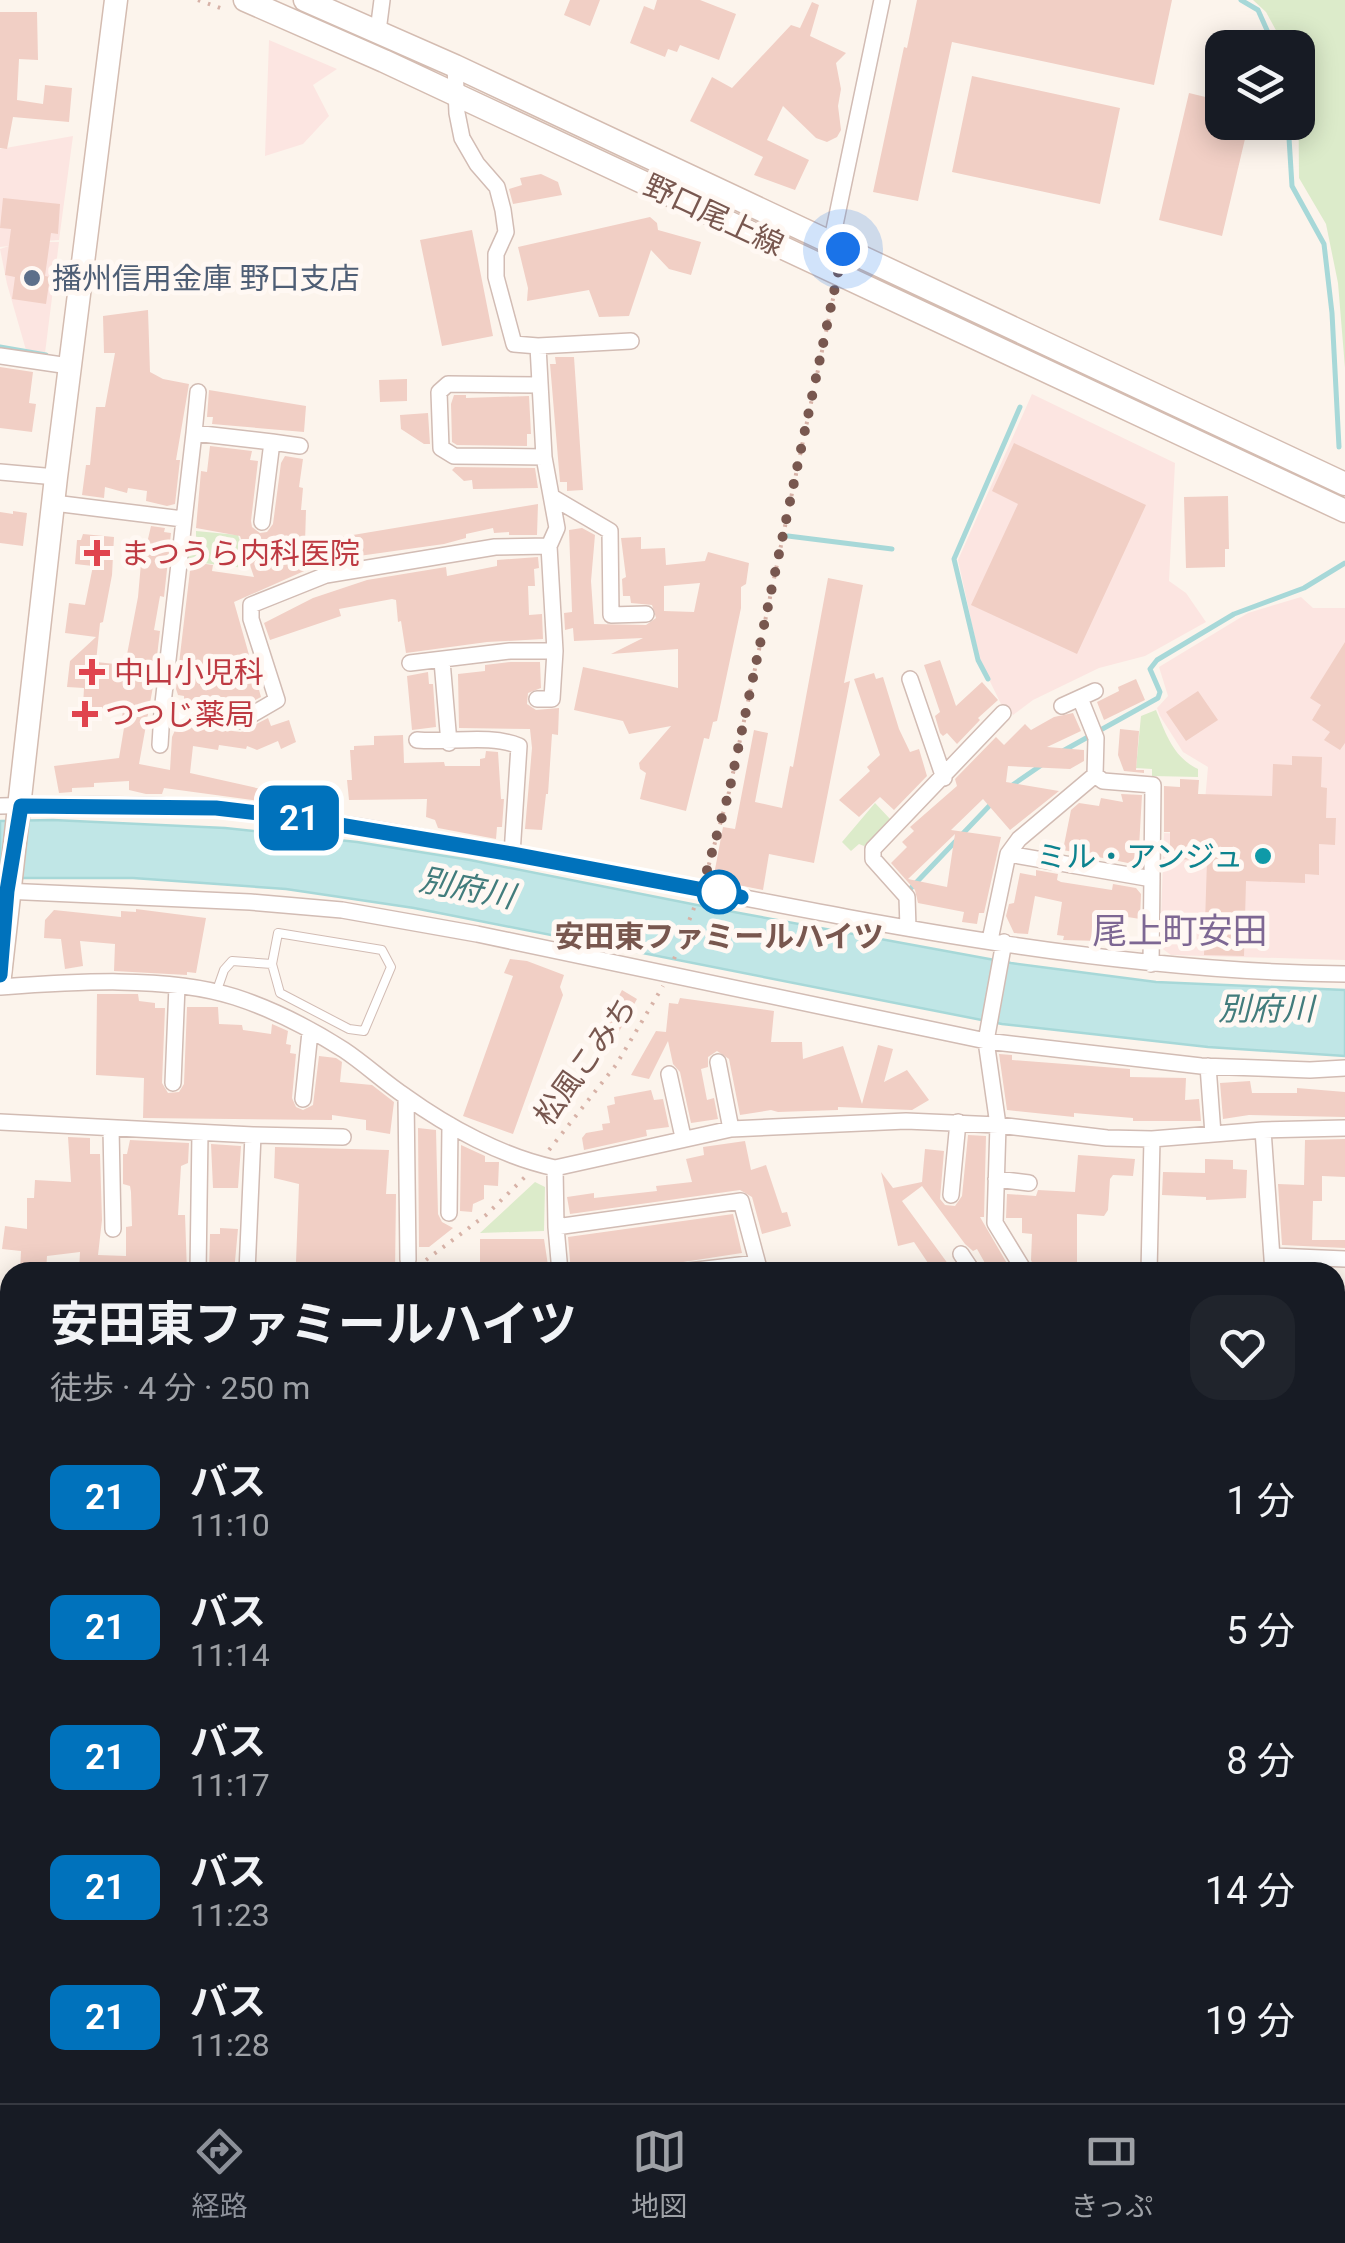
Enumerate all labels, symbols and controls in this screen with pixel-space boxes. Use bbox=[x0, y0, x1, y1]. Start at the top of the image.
map controls bbox=[1205, 30, 1315, 140]
button: layers bbox=[1205, 30, 1315, 140]
street label: 野口尾上線 bbox=[639, 167, 789, 263]
your location bbox=[818, 224, 868, 274]
place label: 播州信用金庫 野口支店 bbox=[52, 261, 359, 296]
marker: 播州信用金庫 野口支店 bbox=[21, 267, 43, 289]
place label: まつうら内科医院 bbox=[120, 536, 360, 571]
marker: まつうら内科医院 bbox=[84, 540, 110, 566]
place label: 中山小児科 bbox=[114, 655, 264, 690]
marker: 中山小児科 bbox=[79, 659, 105, 685]
place label: つつじ薬局 bbox=[105, 697, 255, 732]
marker: つつじ薬局 bbox=[74, 703, 96, 725]
line badge: 21 bbox=[254, 786, 344, 850]
text: 21 bbox=[279, 798, 319, 839]
place label: ミル・アンジュ bbox=[1036, 839, 1243, 874]
marker: ミル・アンジュ bbox=[1252, 845, 1274, 867]
water label: 別府川 bbox=[416, 860, 521, 916]
marker: 安田東ファミールハイツ bbox=[698, 871, 740, 913]
district label: 尾上町安田 bbox=[1092, 911, 1268, 952]
place label: 安田東ファミールハイツ bbox=[554, 919, 884, 954]
street label: 松風こみち bbox=[527, 990, 643, 1132]
water label: 別府川 bbox=[1218, 990, 1317, 1028]
button: heart bbox=[1190, 1295, 1295, 1400]
text: 安田東ファミールハイツ bbox=[50, 1296, 577, 1353]
text: 徒歩 · 4 分 · 250 m bbox=[50, 1369, 310, 1407]
text: バス bbox=[190, 1460, 266, 1504]
text: 21 bbox=[85, 1477, 125, 1518]
text: 1 分 bbox=[1226, 1479, 1295, 1523]
text: 11:10 bbox=[190, 1506, 270, 1544]
text: バス bbox=[190, 1590, 266, 1634]
text: 21 bbox=[85, 1607, 125, 1648]
text: 5 分 bbox=[1226, 1609, 1295, 1653]
text: 11:14 bbox=[190, 1636, 270, 1674]
text: バス bbox=[190, 1720, 266, 1764]
text: 21 bbox=[85, 1737, 125, 1778]
text: 8 分 bbox=[1226, 1739, 1295, 1783]
text: 11:17 bbox=[190, 1766, 270, 1804]
text: バス bbox=[190, 1850, 266, 1894]
text: 21 bbox=[85, 1867, 125, 1908]
text: 14 分 bbox=[1205, 1869, 1295, 1913]
text: 11:23 bbox=[190, 1896, 270, 1934]
text: バス bbox=[190, 1980, 266, 2024]
text: 21 bbox=[85, 1997, 125, 2038]
text: 19 分 bbox=[1205, 1999, 1295, 2043]
text: 11:28 bbox=[190, 2026, 270, 2064]
tab: 経路 bbox=[192, 2124, 248, 2224]
tab: 地図 bbox=[631, 2124, 687, 2224]
tab: きっぷ bbox=[1070, 2124, 1153, 2224]

